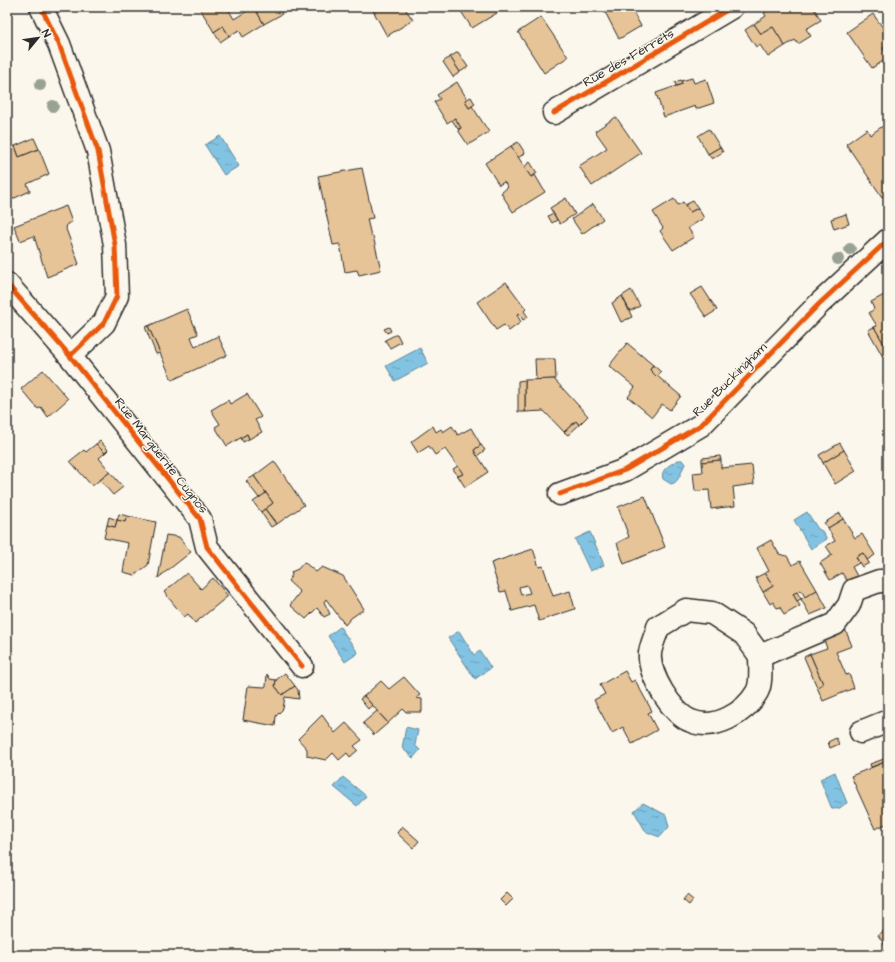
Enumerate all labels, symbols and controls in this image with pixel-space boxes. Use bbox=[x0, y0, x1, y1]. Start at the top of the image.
north arrow bbox=[18, 18, 58, 58]
street label: Rue des Férrets bbox=[580, 24, 678, 91]
text: N bbox=[38, 27, 55, 40]
street label: Rue Buckingham bbox=[689, 338, 772, 422]
street label: Rue Marguerite Cugnos bbox=[109, 394, 212, 518]

